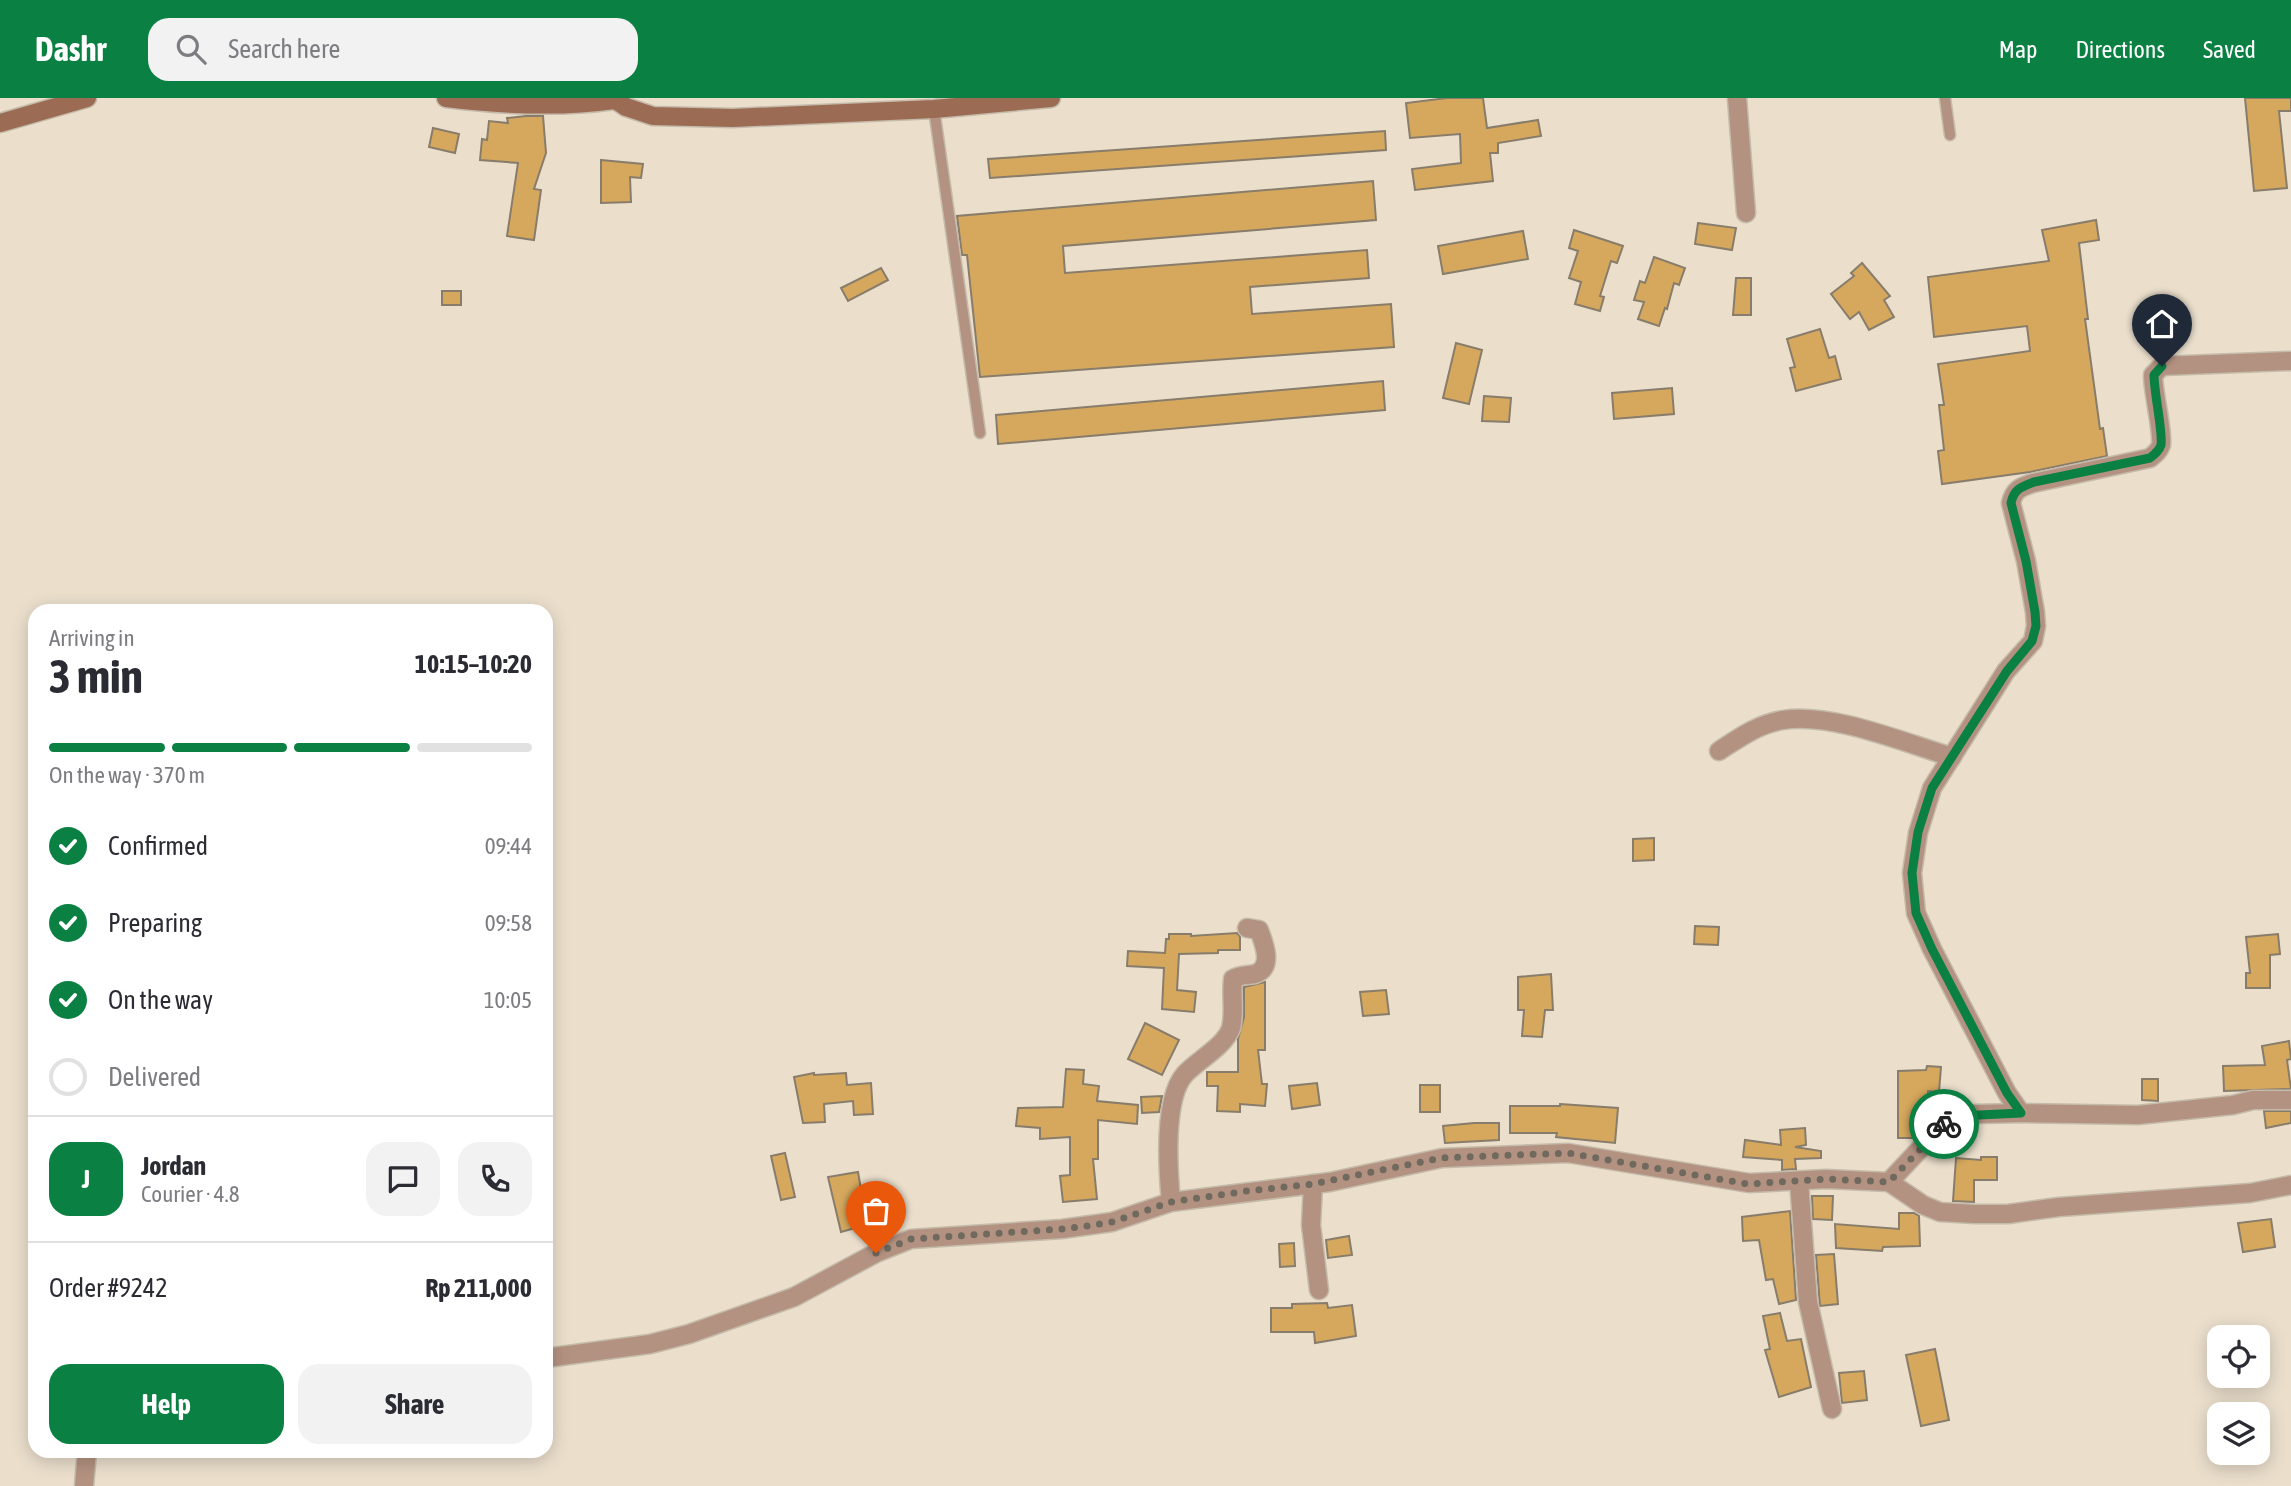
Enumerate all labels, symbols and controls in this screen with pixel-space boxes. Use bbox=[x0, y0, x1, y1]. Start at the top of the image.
search box bbox=[148, 18, 638, 81]
text: Dashr bbox=[35, 30, 106, 68]
icon: search bbox=[172, 30, 210, 68]
text: Search here bbox=[228, 34, 340, 64]
text: Map bbox=[1999, 36, 2037, 63]
text: Directions bbox=[2075, 36, 2165, 63]
text: Saved bbox=[2203, 36, 2256, 63]
pin bbox=[2132, 294, 2192, 366]
icon: home bbox=[2143, 305, 2181, 343]
text: Arriving in bbox=[49, 625, 135, 651]
text: 10:15–10:20 bbox=[415, 649, 532, 679]
text: 3 min bbox=[49, 650, 143, 703]
text: On the way · 370 m bbox=[49, 762, 205, 788]
icon: check bbox=[49, 827, 87, 865]
text: Confirmed bbox=[108, 831, 208, 861]
text: 09:44 bbox=[485, 833, 532, 859]
icon: check bbox=[49, 904, 87, 942]
text: Preparing bbox=[108, 908, 202, 938]
text: 09:58 bbox=[485, 910, 532, 936]
icon: check bbox=[49, 981, 87, 1019]
text: On the way bbox=[108, 985, 213, 1015]
text: 10:05 bbox=[484, 987, 532, 1013]
text: Delivered bbox=[108, 1062, 201, 1092]
courier bbox=[1909, 1089, 1979, 1159]
icon: bike bbox=[1925, 1105, 1963, 1143]
button: chat bbox=[366, 1142, 440, 1216]
button: phone bbox=[458, 1142, 532, 1216]
text: Jordan bbox=[141, 1151, 206, 1181]
text: J bbox=[82, 1164, 90, 1194]
text: Courier · 4.8 bbox=[141, 1181, 240, 1207]
pin bbox=[846, 1181, 906, 1253]
icon: bag bbox=[857, 1192, 895, 1230]
text: Order #9242 bbox=[49, 1273, 168, 1303]
text: Rp 211,000 bbox=[425, 1273, 532, 1303]
map controls bbox=[2207, 1325, 2270, 1465]
button: locate bbox=[2207, 1325, 2270, 1388]
button: Help bbox=[49, 1364, 284, 1444]
button: Share bbox=[298, 1364, 532, 1444]
button: layers bbox=[2207, 1402, 2270, 1465]

